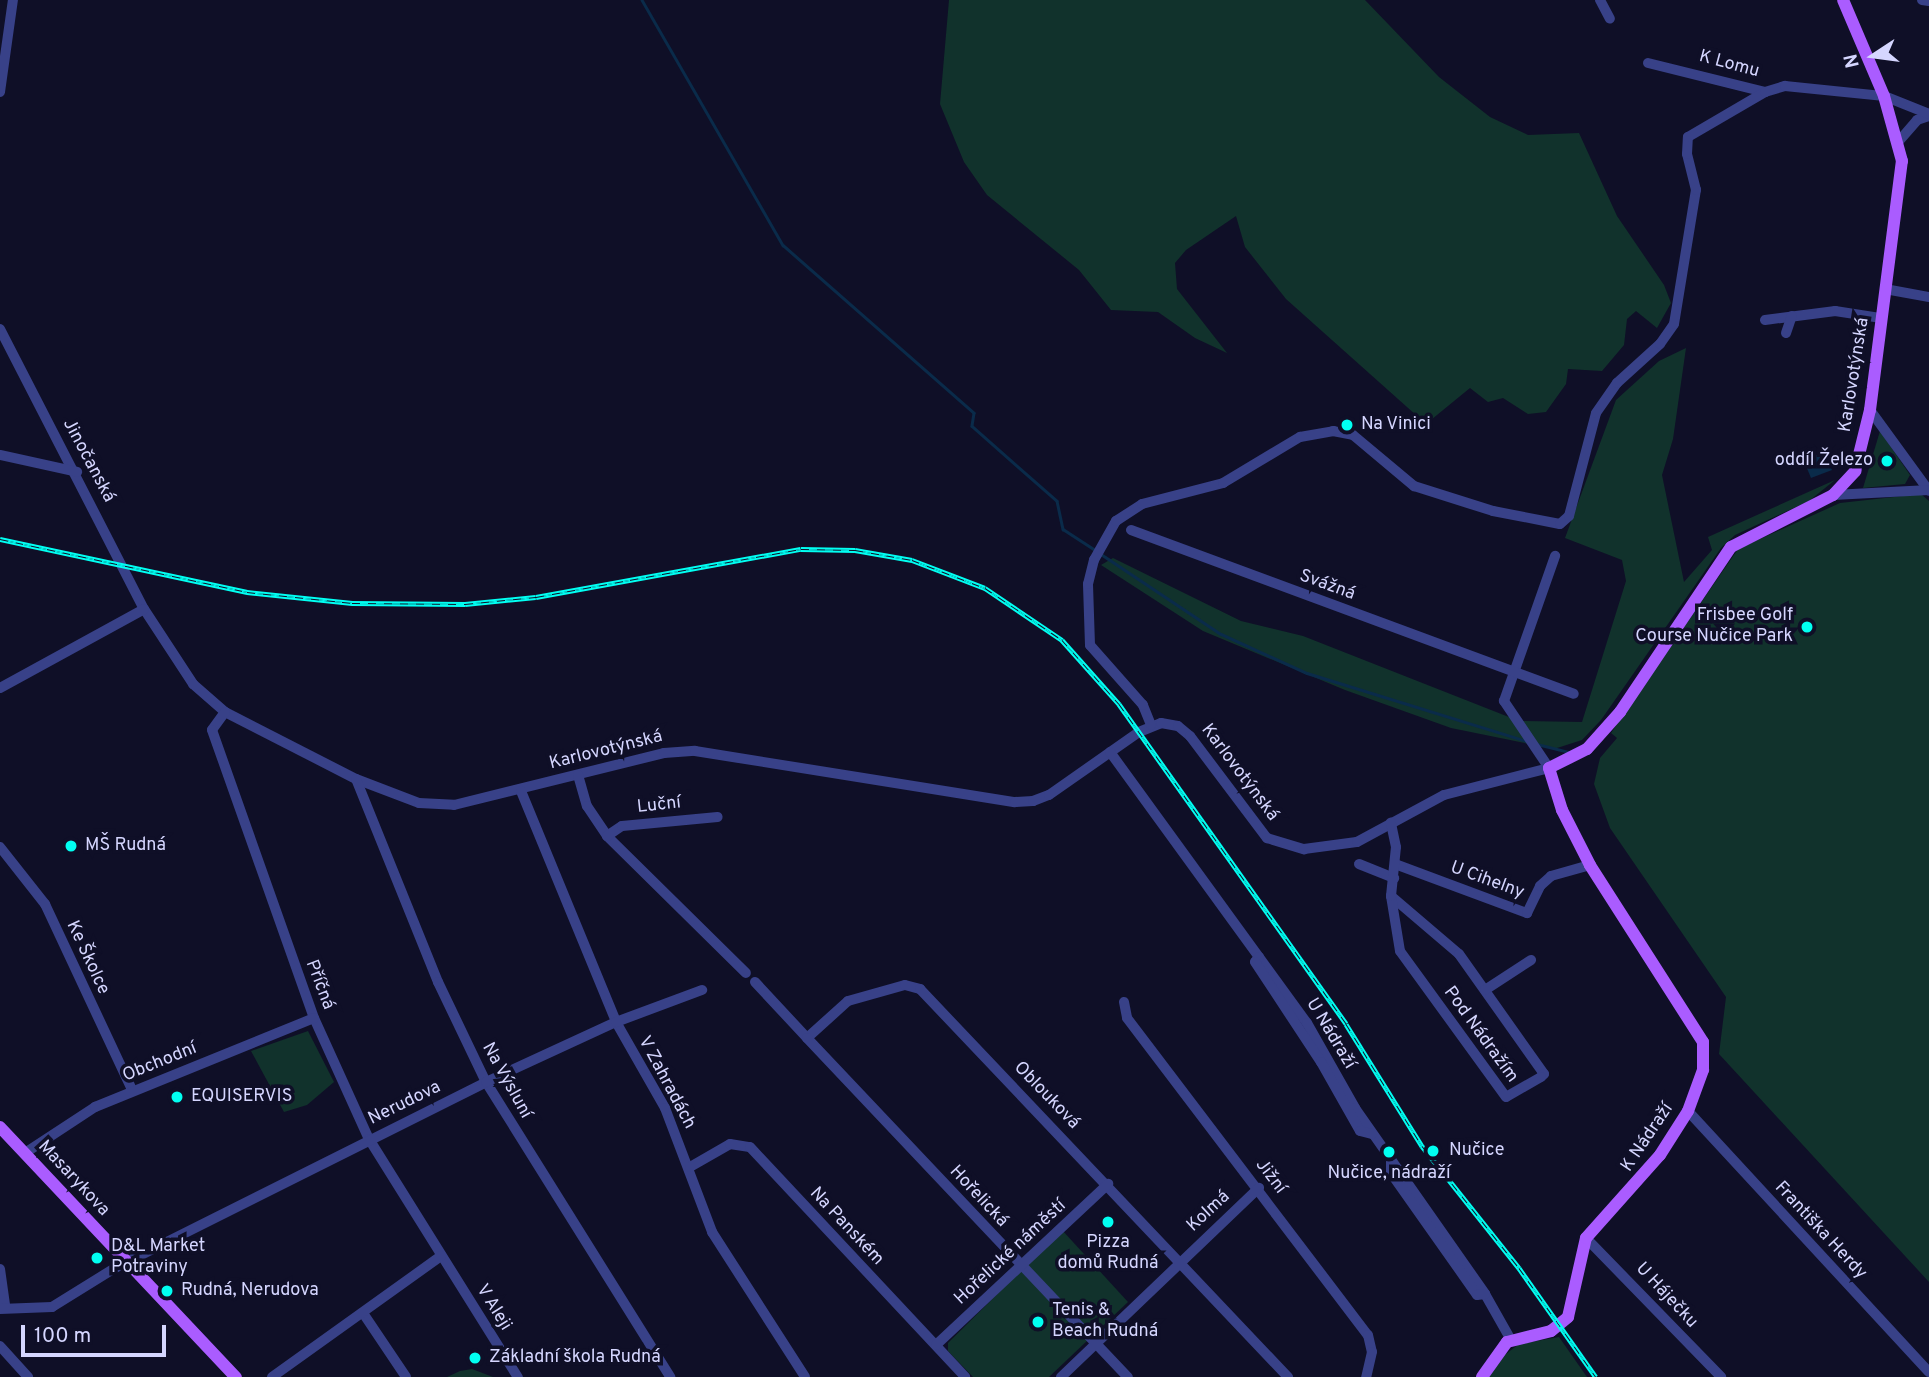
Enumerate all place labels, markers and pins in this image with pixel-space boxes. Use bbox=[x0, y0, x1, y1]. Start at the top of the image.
place label: Na Vinici bbox=[1361, 414, 1431, 436]
marker: Na Vinici bbox=[1339, 417, 1355, 433]
place label: oddíl Železo bbox=[1775, 450, 1873, 472]
marker: oddíl Železo bbox=[1879, 453, 1895, 469]
place label: Frisbee Golf Course Nučice Park bbox=[1635, 606, 1793, 648]
marker: Frisbee Golf Course Nučice Park bbox=[1799, 619, 1815, 635]
place label: MŠ Rudná bbox=[85, 835, 166, 857]
marker: MŠ Rudná bbox=[63, 838, 79, 854]
place label: EQUISERVIS bbox=[191, 1086, 292, 1108]
marker: EQUISERVIS bbox=[169, 1089, 185, 1105]
place label: Nučice bbox=[1449, 1140, 1504, 1162]
marker: Nučice bbox=[1423, 1141, 1443, 1161]
marker: Nučice, nádraží bbox=[1381, 1144, 1397, 1160]
place label: Nučice, nádraží bbox=[1327, 1163, 1451, 1185]
marker: Pizza domů Rudná bbox=[1100, 1214, 1116, 1230]
place label: Pizza domů Rudná bbox=[1057, 1233, 1159, 1276]
place label: D&L Market Potraviny bbox=[111, 1237, 206, 1280]
marker: D&L Market Potraviny bbox=[89, 1250, 105, 1266]
place label: Rudná, Nerudova bbox=[181, 1280, 319, 1302]
marker: Rudná, Nerudova bbox=[159, 1283, 175, 1299]
place label: Tenis & Beach Rudná bbox=[1052, 1301, 1158, 1344]
marker: Tenis & Beach Rudná bbox=[1030, 1314, 1046, 1330]
place label: Základní škola Rudná bbox=[489, 1347, 661, 1369]
marker: Základní škola Rudná bbox=[467, 1350, 483, 1366]

